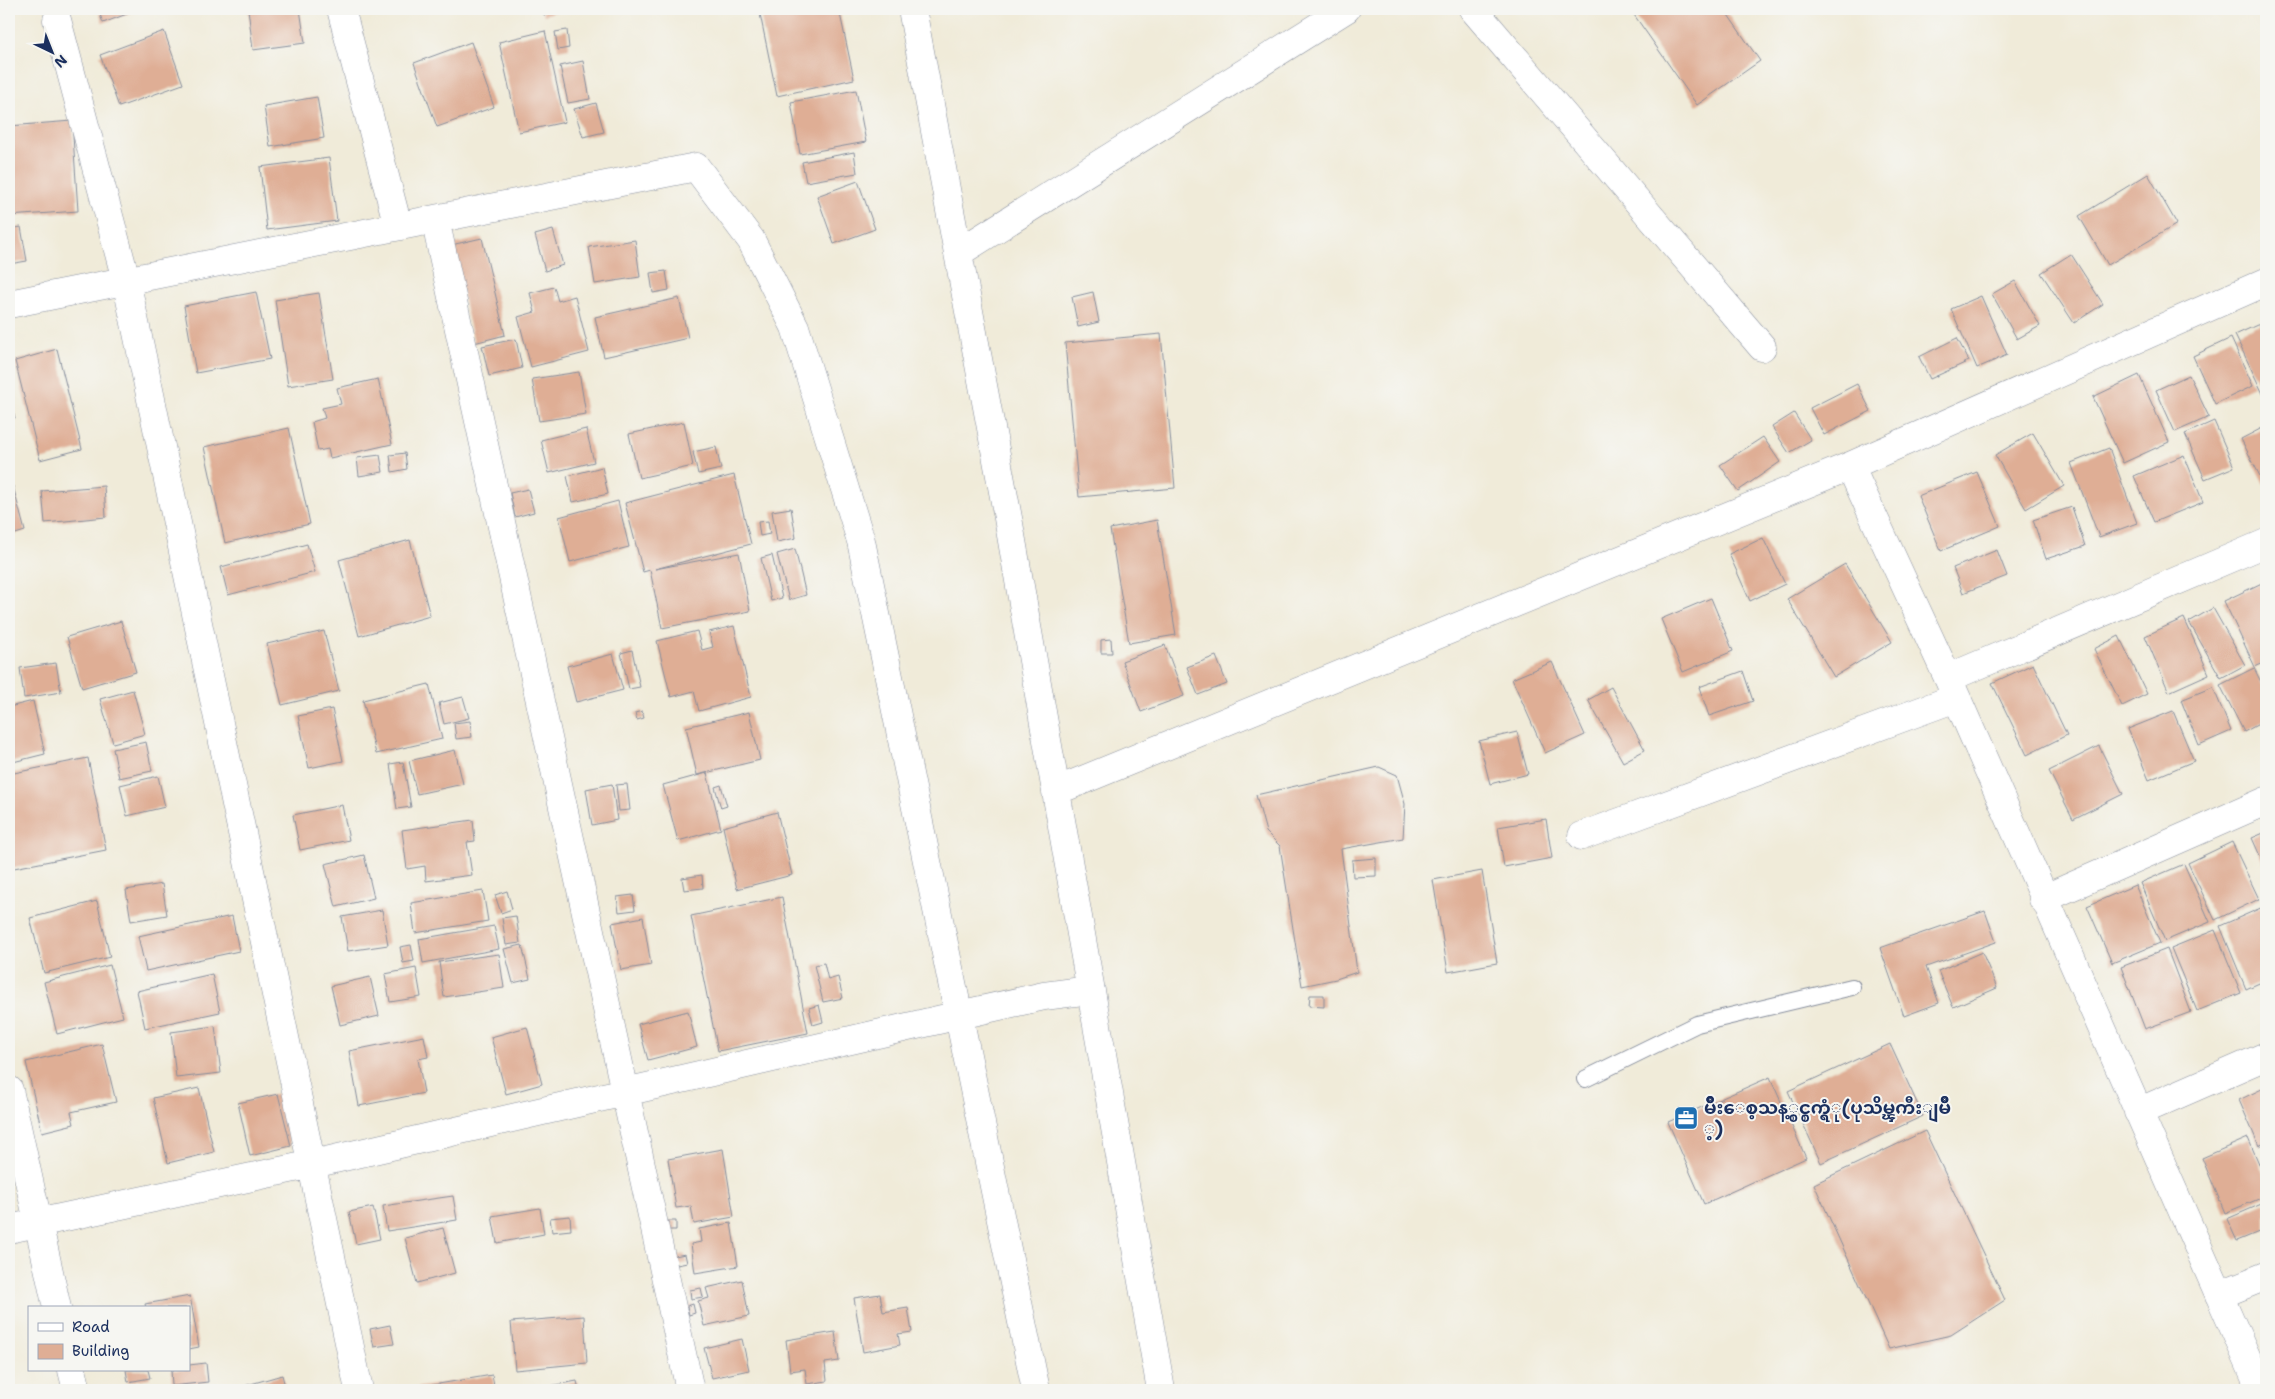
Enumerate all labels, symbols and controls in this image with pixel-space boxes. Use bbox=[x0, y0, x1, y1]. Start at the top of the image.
north arrow bbox=[28, 28, 78, 78]
text: N bbox=[51, 51, 71, 72]
place label: မ်ိဳးေစ့သန့္စင္စက္ရံု(ပုသိမ္ၾကီးျမိဳ ့) bbox=[1704, 1096, 1951, 1141]
office icon: မ်ိဳးေစ့သန့္စင္စက္ရံု(ပုသိမ္ၾကီးျမိဳ ့) bbox=[1673, 1105, 1699, 1131]
legend bbox=[28, 1306, 190, 1372]
text: Road bbox=[72, 1317, 110, 1337]
text: Building bbox=[72, 1341, 129, 1361]

